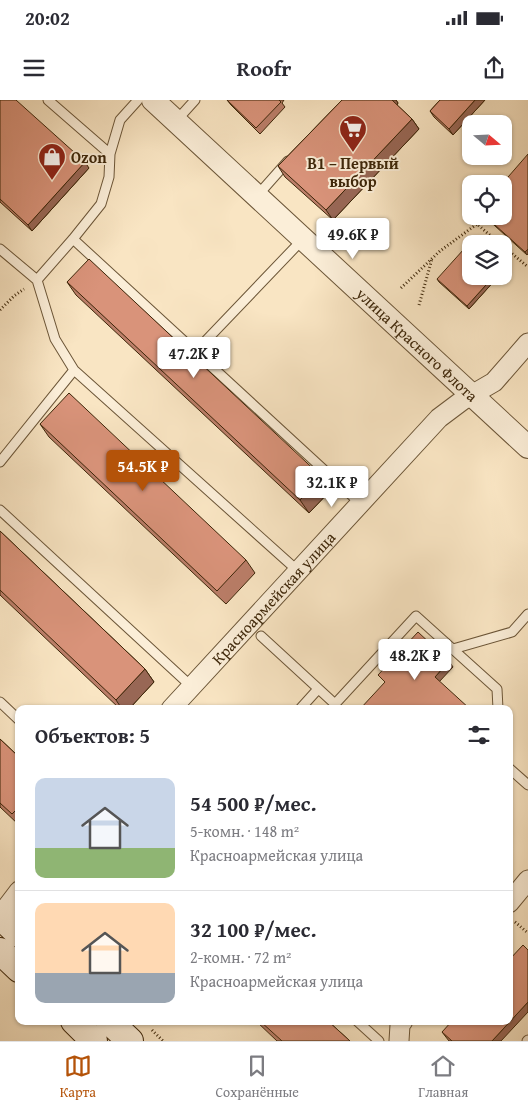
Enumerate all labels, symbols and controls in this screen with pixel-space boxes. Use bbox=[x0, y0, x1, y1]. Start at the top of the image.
text: 20:02 bbox=[25, 4, 70, 32]
text: Roofr bbox=[237, 52, 291, 84]
icon: menu bbox=[20, 54, 48, 82]
icon: share bbox=[480, 54, 508, 82]
supermarket icon: В1 – Первый выбор bbox=[338, 114, 368, 153]
north arrow bbox=[462, 115, 512, 165]
map controls bbox=[462, 115, 512, 285]
shop icon: Ozon bbox=[37, 142, 67, 181]
place label: Ozon bbox=[71, 145, 107, 169]
place label: В1 – Первый выбор bbox=[307, 151, 399, 193]
button: locate bbox=[462, 175, 512, 225]
pin: 49.6K ₽ bbox=[307, 218, 399, 260]
text: 49.6K ₽ bbox=[327, 222, 379, 246]
button: layers bbox=[462, 235, 512, 285]
street label: улица Красного Флота bbox=[350, 281, 484, 407]
pin: 47.2K ₽ bbox=[148, 336, 240, 379]
text: 47.2K ₽ bbox=[168, 341, 220, 365]
pin: 54.5K ₽ bbox=[97, 450, 189, 492]
text: 54.5K ₽ bbox=[117, 454, 169, 478]
pin: 32.1K ₽ bbox=[286, 466, 378, 508]
text: 32.1K ₽ bbox=[306, 470, 358, 494]
street label: Красноармейская улица bbox=[206, 526, 341, 670]
pin: 48.2K ₽ bbox=[369, 638, 461, 681]
text: 48.2K ₽ bbox=[389, 643, 441, 667]
text: Объектов: 5 bbox=[35, 720, 150, 751]
icon: filters bbox=[465, 721, 493, 749]
text: 54 500 ₽/мес. bbox=[190, 788, 316, 819]
icon: home bbox=[75, 798, 135, 858]
text: 5-комн. · 148 m² bbox=[190, 819, 299, 843]
text: Красноармейская улица bbox=[190, 843, 363, 867]
text: 32 100 ₽/мес. bbox=[190, 914, 316, 945]
icon: home bbox=[75, 923, 135, 983]
text: 2-комн. · 72 m² bbox=[190, 945, 291, 969]
text: Красноармейская улица bbox=[190, 969, 363, 993]
tab: Карта bbox=[60, 1052, 96, 1102]
tab: Сохранённые bbox=[215, 1052, 299, 1102]
tab: Главная bbox=[418, 1052, 468, 1102]

